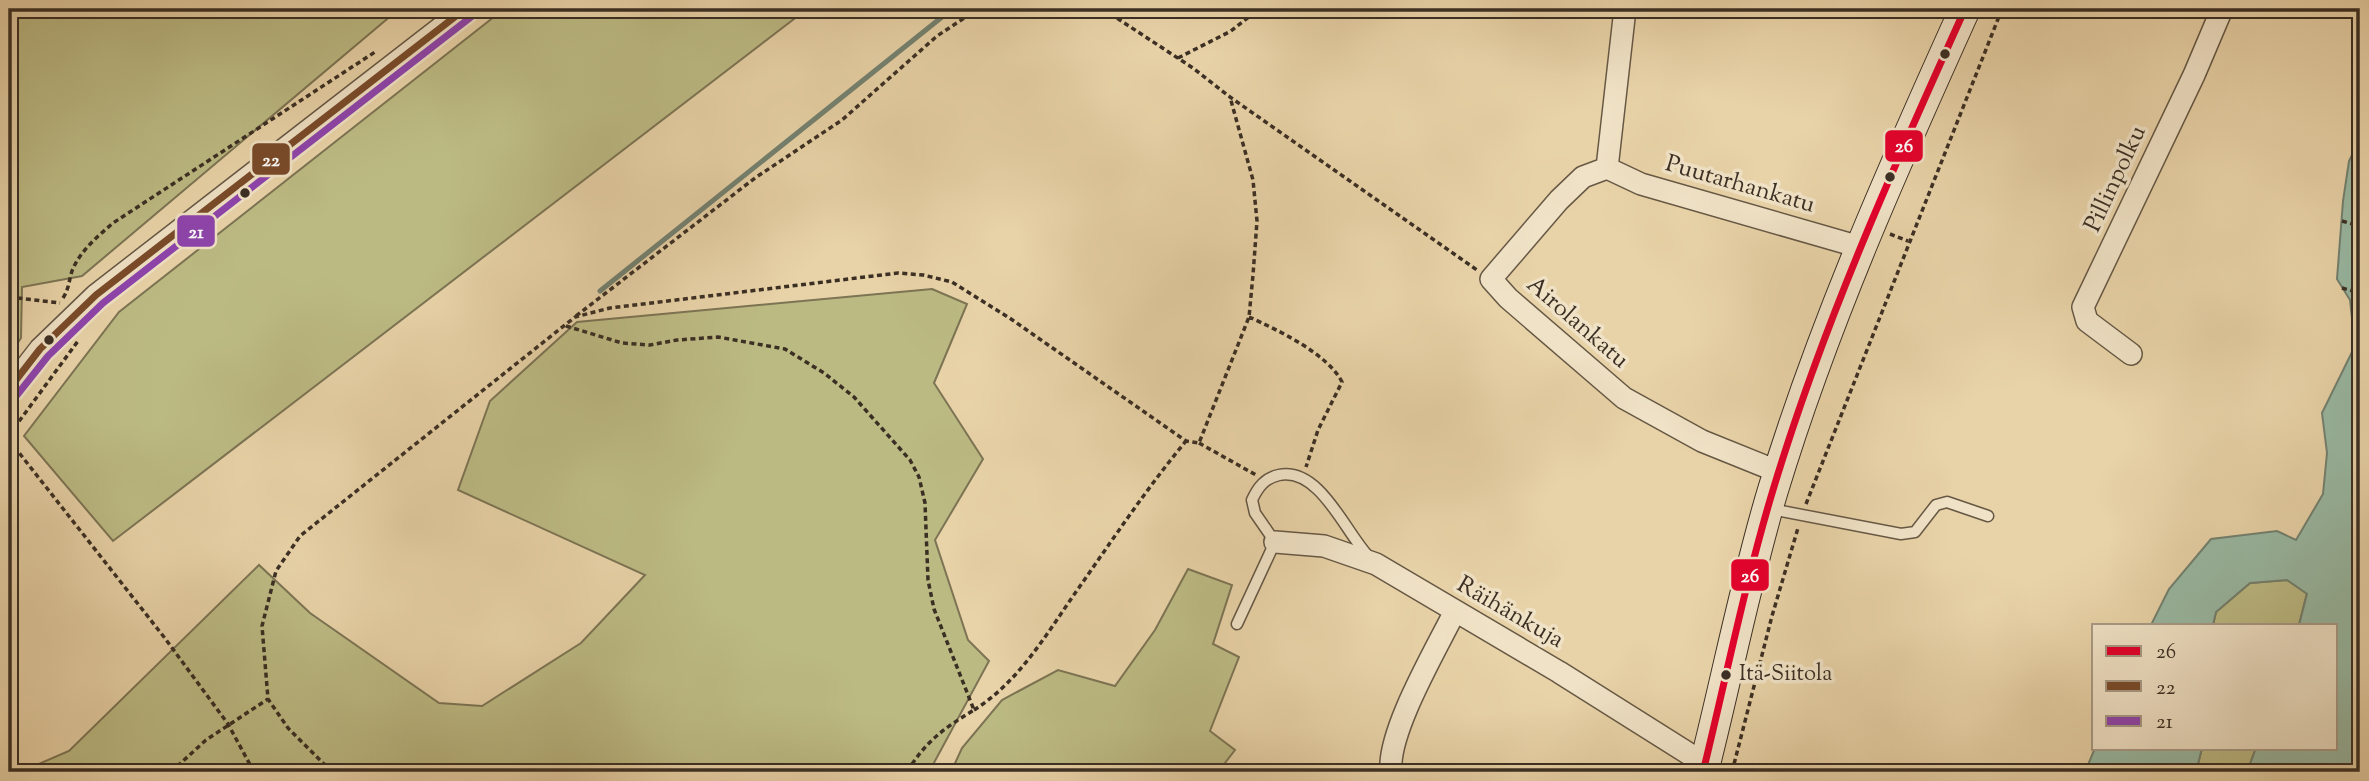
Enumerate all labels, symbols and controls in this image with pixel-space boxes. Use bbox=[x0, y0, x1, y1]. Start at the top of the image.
unlabelled marker bbox=[1938, 47, 1952, 61]
street label: Pillinpolku bbox=[2077, 120, 2156, 238]
line badge: 26 bbox=[1884, 129, 1924, 163]
text: 26 bbox=[1895, 134, 1913, 161]
line badge: 22 bbox=[251, 142, 291, 176]
street label: Puutarhankatu bbox=[1661, 147, 1819, 223]
text: 22 bbox=[262, 148, 280, 175]
unlabelled marker bbox=[1883, 170, 1897, 184]
unlabelled marker bbox=[238, 186, 252, 200]
line badge: 21 bbox=[176, 214, 216, 248]
text: 21 bbox=[188, 220, 204, 247]
street label: Airolankatu bbox=[1518, 269, 1636, 377]
unlabelled marker bbox=[42, 333, 56, 347]
line badge: 26 bbox=[1730, 558, 1770, 592]
text: 26 bbox=[1741, 564, 1759, 591]
street label: Räihänkuja bbox=[1450, 569, 1570, 657]
legend bbox=[2092, 624, 2338, 750]
text: 26 bbox=[2156, 638, 2176, 668]
place label: Itä-Siitola bbox=[1739, 659, 1832, 691]
marker: Itä-Siitola bbox=[1719, 668, 1733, 682]
text: 22 bbox=[2156, 674, 2176, 704]
text: 21 bbox=[2156, 708, 2173, 738]

